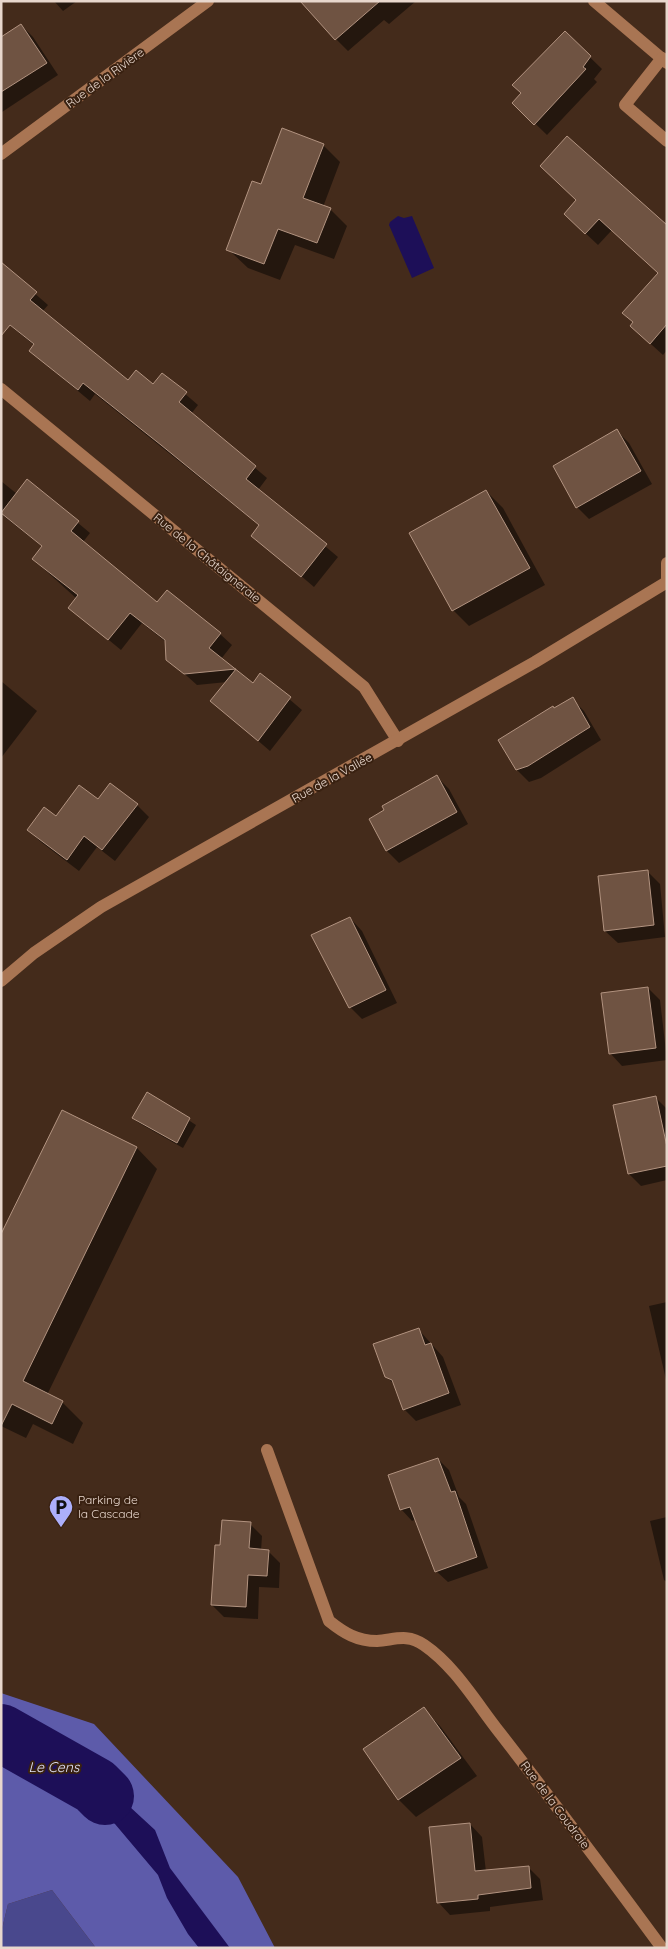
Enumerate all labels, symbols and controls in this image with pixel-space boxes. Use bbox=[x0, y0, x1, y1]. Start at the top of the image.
street label: Rue de la Rivière bbox=[63, 44, 147, 111]
street label: Rue de la Châtaigneraie bbox=[151, 510, 264, 606]
street label: Rue de la Vallée bbox=[289, 749, 375, 806]
place label: Parking de la Cascade bbox=[78, 1492, 140, 1521]
parking icon: Parking de la Cascade bbox=[48, 1494, 74, 1528]
water label: Le Cens bbox=[29, 1758, 81, 1776]
street label: Rue de la Coudraie bbox=[518, 1758, 593, 1852]

